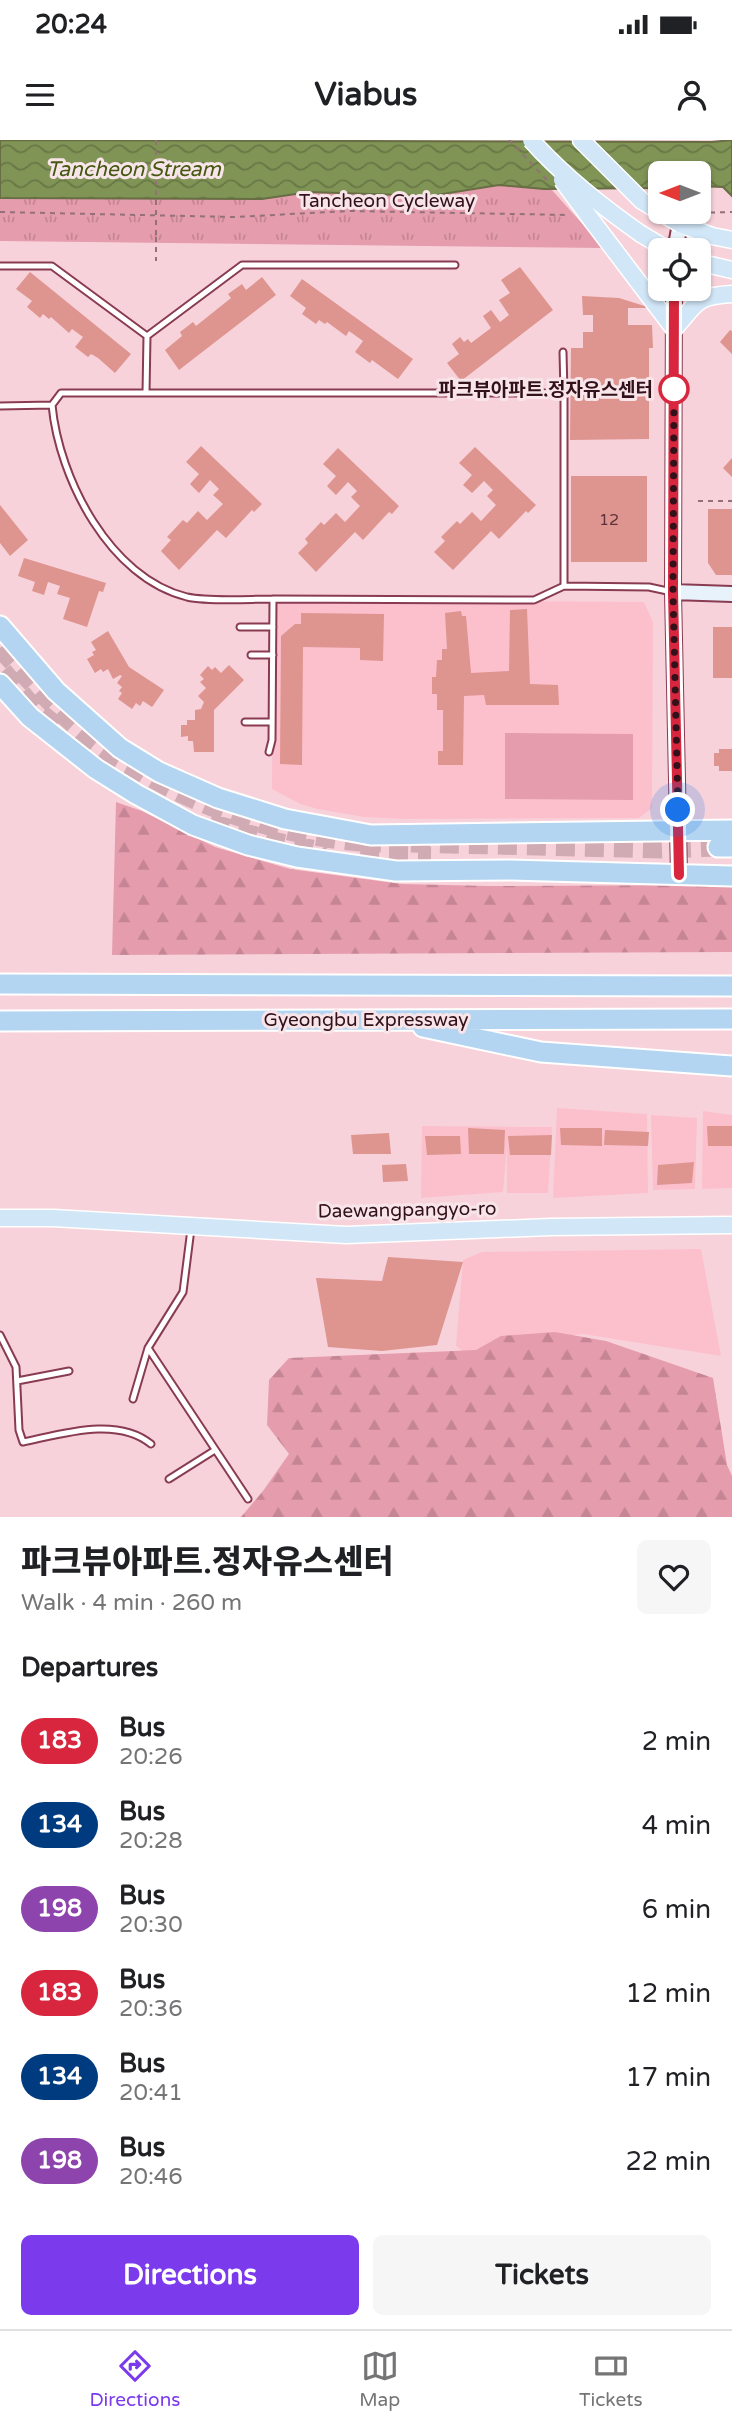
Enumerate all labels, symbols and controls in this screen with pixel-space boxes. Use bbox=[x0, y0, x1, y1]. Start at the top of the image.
text: 20:24 bbox=[35, 9, 107, 40]
icon: menu bbox=[21, 76, 59, 114]
text: Viabus bbox=[315, 76, 417, 114]
icon: person bbox=[673, 76, 711, 114]
water label: Tancheon Stream bbox=[47, 157, 222, 182]
north arrow bbox=[648, 161, 710, 224]
map controls bbox=[648, 161, 711, 301]
street label: Tancheon Cycleway bbox=[299, 190, 475, 212]
button: locate bbox=[648, 238, 711, 301]
marker: 파크뷰아파트.정자유스센터 bbox=[659, 374, 689, 404]
place label: 파크뷰아파트.정자유스센터 bbox=[438, 379, 653, 401]
house number: 12 bbox=[599, 510, 619, 530]
your location bbox=[660, 792, 695, 827]
street label: Gyeongbu Expressway bbox=[264, 1009, 468, 1031]
street label: Daewangpangyo-ro bbox=[317, 1197, 497, 1223]
button: heart bbox=[637, 1540, 711, 1614]
text: 파크뷰아파트.정자유스센터 bbox=[21, 1543, 394, 1582]
text: Walk · 4 min · 260 m bbox=[21, 1589, 242, 1617]
text: Departures bbox=[21, 1652, 158, 1683]
text: Bus bbox=[119, 1712, 165, 1743]
text: 183 bbox=[37, 1726, 82, 1755]
text: 2 min bbox=[642, 1726, 711, 1757]
text: 20:26 bbox=[119, 1743, 183, 1771]
text: Bus bbox=[119, 1796, 165, 1827]
text: 134 bbox=[37, 1810, 82, 1839]
text: 4 min bbox=[642, 1810, 711, 1841]
text: 20:28 bbox=[119, 1827, 183, 1855]
text: Bus bbox=[119, 1880, 165, 1911]
text: 198 bbox=[37, 1894, 82, 1923]
text: 6 min bbox=[642, 1894, 711, 1925]
text: 20:30 bbox=[119, 1911, 183, 1939]
text: Bus bbox=[119, 1964, 165, 1995]
text: 183 bbox=[37, 1978, 82, 2007]
text: 12 min bbox=[625, 1978, 711, 2009]
text: 20:36 bbox=[119, 1995, 183, 2023]
text: Bus bbox=[119, 2048, 165, 2079]
text: 134 bbox=[37, 2062, 82, 2091]
text: 17 min bbox=[625, 2062, 711, 2093]
text: 20:41 bbox=[119, 2079, 183, 2107]
text: Bus bbox=[119, 2132, 165, 2163]
text: 198 bbox=[37, 2146, 82, 2175]
text: 22 min bbox=[625, 2146, 711, 2177]
text: 20:46 bbox=[119, 2163, 183, 2191]
button: Directions bbox=[21, 2235, 359, 2315]
button: Tickets bbox=[373, 2235, 711, 2315]
tab: Directions bbox=[89, 2347, 180, 2411]
tab: Map bbox=[359, 2347, 400, 2411]
tab: Tickets bbox=[579, 2347, 643, 2411]

